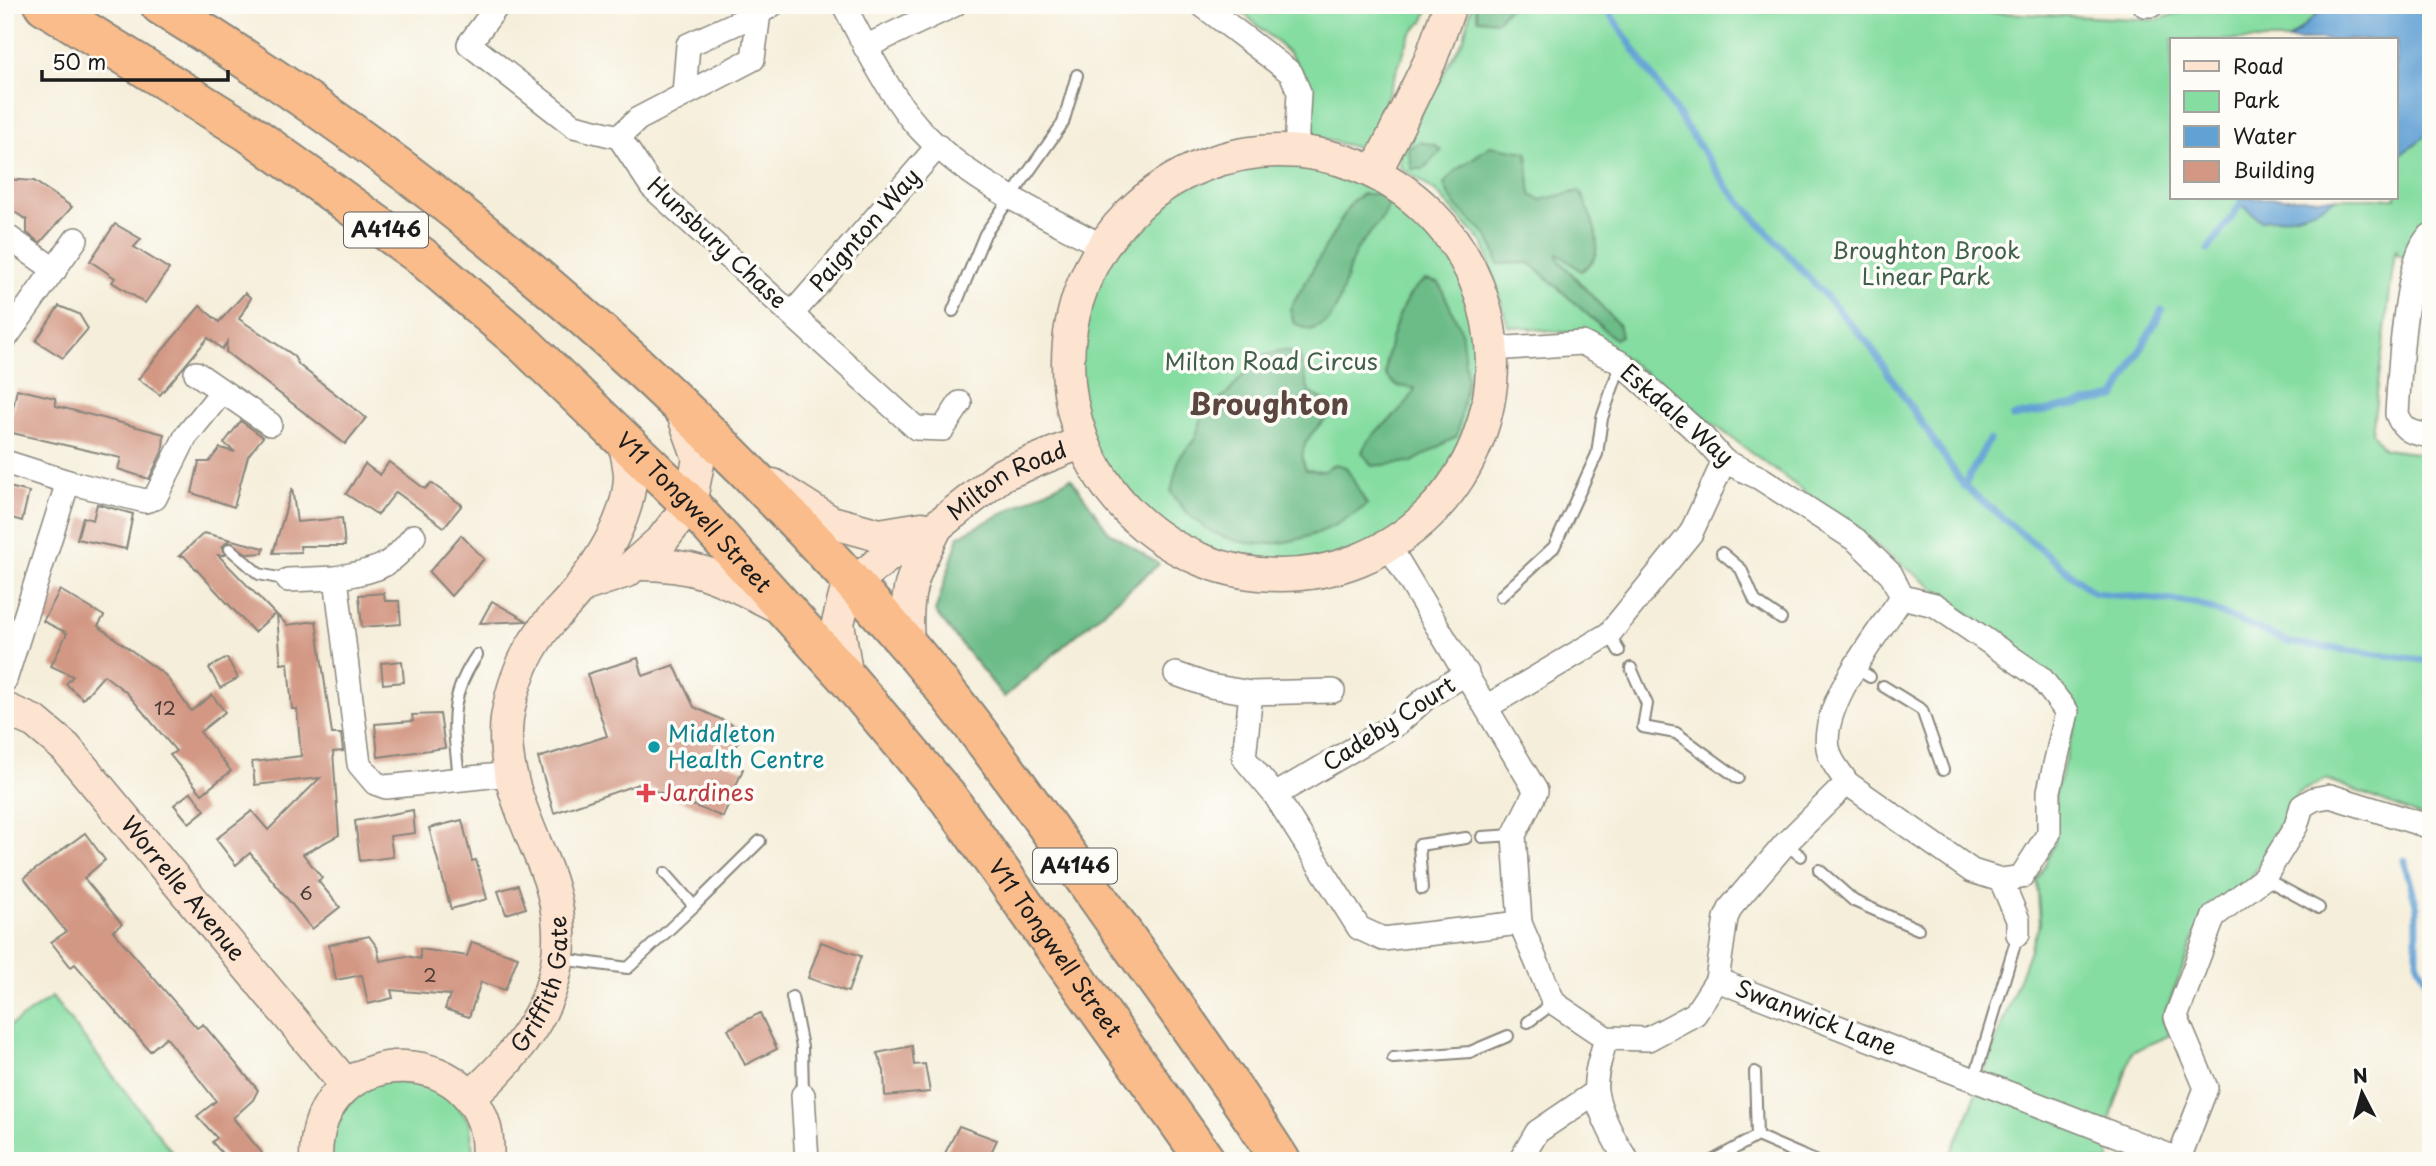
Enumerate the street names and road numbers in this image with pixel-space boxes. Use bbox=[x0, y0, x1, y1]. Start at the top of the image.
street label: Paignton Way bbox=[800, 159, 928, 299]
street label: Hunsbury Chase bbox=[640, 168, 796, 316]
road number: A4146 bbox=[344, 212, 428, 247]
street label: Eskdale Way bbox=[1614, 355, 1742, 473]
street label: V11 Tongwell Street bbox=[609, 423, 781, 600]
street label: Milton Road bbox=[939, 431, 1072, 528]
street label: Cadeby Court bbox=[1315, 667, 1462, 779]
street label: Worrelle Avenue bbox=[113, 808, 255, 968]
road number: A4146 bbox=[1033, 848, 1117, 884]
street label: V11 Tongwell Street bbox=[981, 851, 1132, 1044]
street label: Griffith Gate bbox=[501, 915, 575, 1060]
street label: Swanwick Lane bbox=[1731, 970, 1903, 1064]

